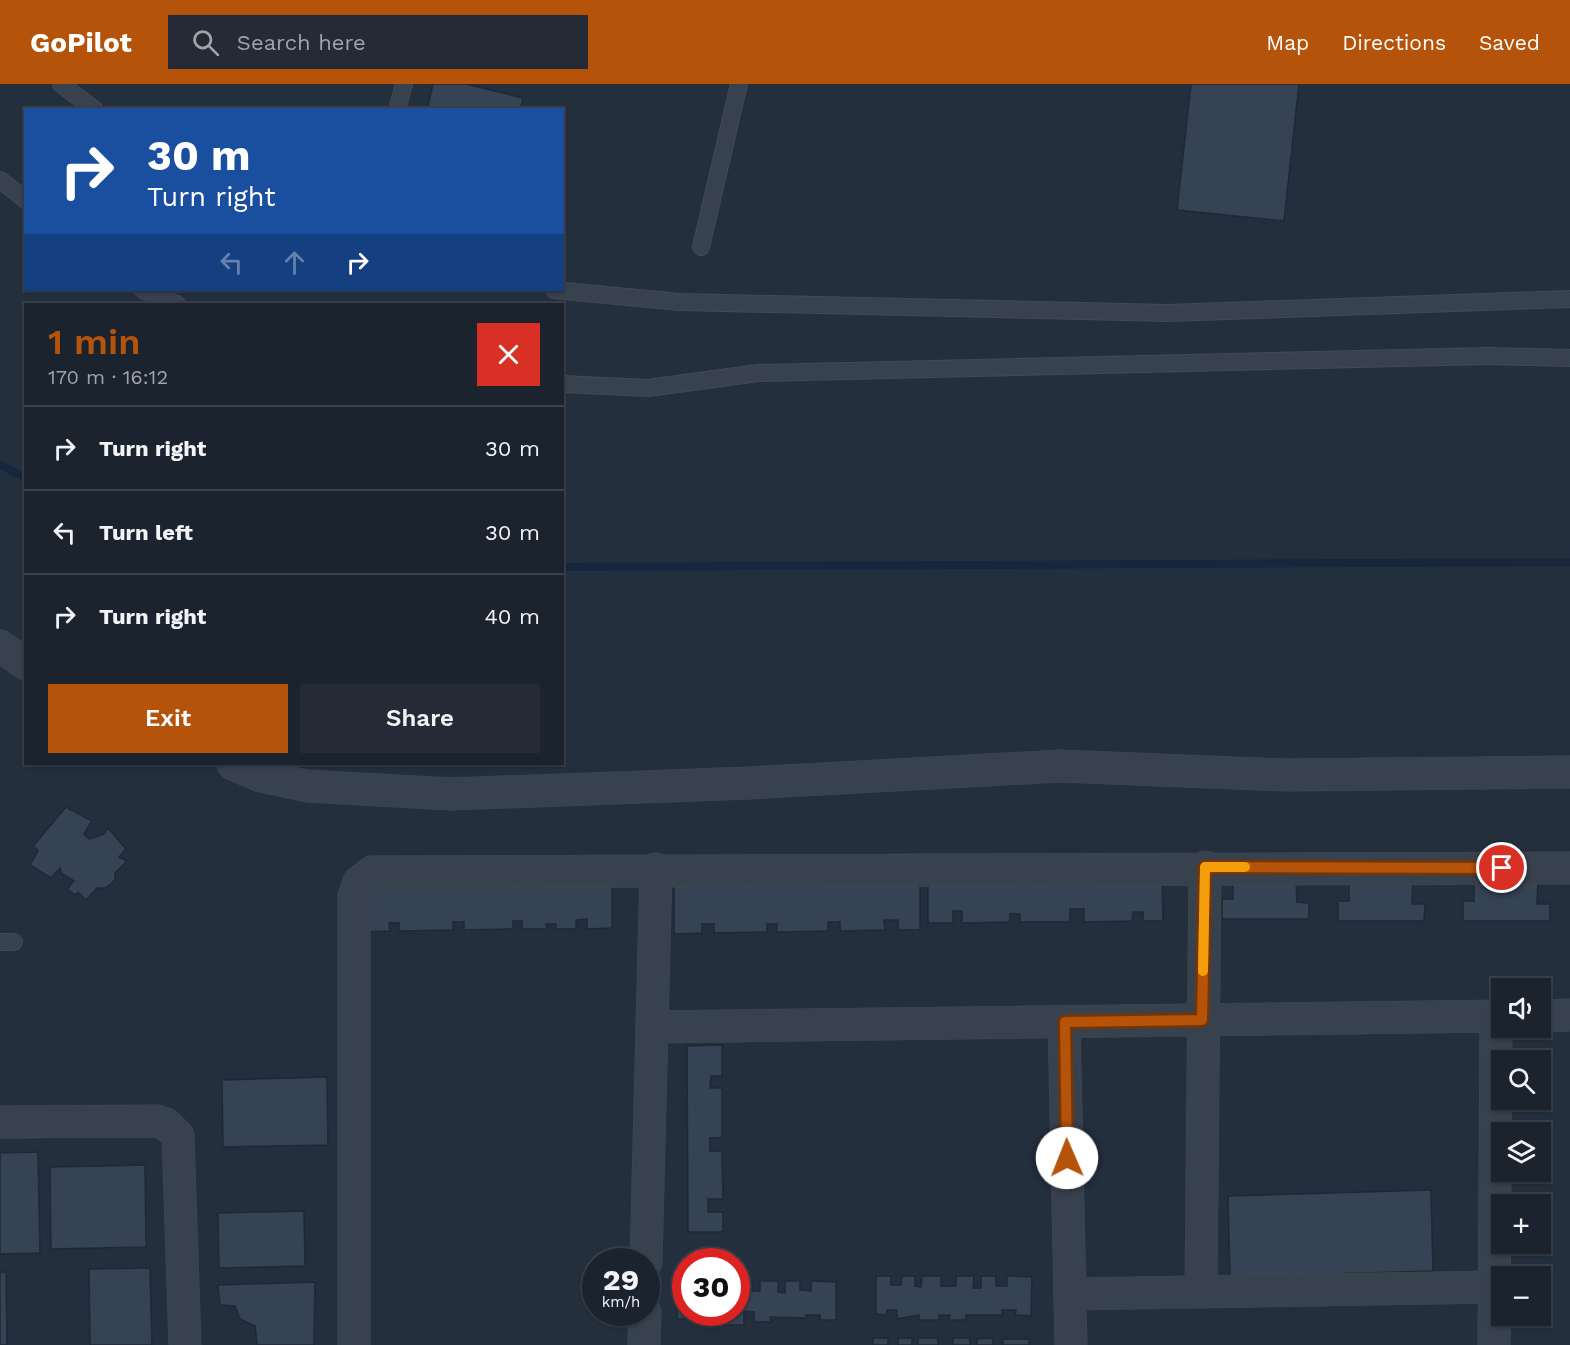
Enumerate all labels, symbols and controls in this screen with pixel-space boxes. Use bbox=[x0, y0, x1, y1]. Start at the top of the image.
search box bbox=[168, 15, 588, 69]
text: GoPilot bbox=[30, 26, 132, 59]
icon: search bbox=[189, 26, 222, 59]
text: Search here bbox=[237, 30, 366, 55]
text: Map bbox=[1266, 30, 1309, 55]
text: Directions bbox=[1342, 30, 1446, 55]
text: Saved bbox=[1479, 30, 1540, 55]
text: 30 m bbox=[147, 131, 251, 180]
icon: right bbox=[48, 132, 126, 210]
text: Turn right bbox=[147, 181, 276, 213]
icon: left bbox=[215, 246, 248, 279]
icon: ahead bbox=[278, 246, 311, 279]
icon: right bbox=[341, 246, 374, 279]
text: 1 min bbox=[48, 321, 140, 363]
button: close bbox=[477, 323, 540, 386]
text: 170 m · 16:12 bbox=[48, 365, 168, 389]
icon: right bbox=[48, 432, 81, 465]
text: Turn right bbox=[99, 436, 206, 461]
text: 30 m bbox=[485, 436, 540, 461]
icon: left bbox=[48, 516, 81, 549]
text: Turn left bbox=[99, 520, 193, 545]
text: 30 m bbox=[485, 520, 540, 545]
icon: right bbox=[48, 600, 81, 633]
text: Turn right bbox=[99, 604, 206, 629]
text: 40 m bbox=[484, 604, 540, 629]
button: Exit bbox=[48, 684, 288, 753]
button: Share bbox=[300, 684, 540, 753]
pin bbox=[1476, 842, 1527, 893]
icon: arrive bbox=[1485, 851, 1518, 884]
map controls bbox=[1491, 978, 1551, 1326]
button: sound bbox=[1491, 978, 1551, 1038]
button: search bbox=[1491, 1050, 1551, 1110]
button: layers bbox=[1491, 1122, 1551, 1182]
position arrow bbox=[1035, 1126, 1099, 1190]
button: + bbox=[1491, 1194, 1551, 1254]
speed limit sign: 30 bbox=[672, 1248, 750, 1326]
text: 29 bbox=[603, 1262, 639, 1297]
button: − bbox=[1491, 1266, 1551, 1326]
text: km/h bbox=[602, 1293, 640, 1311]

